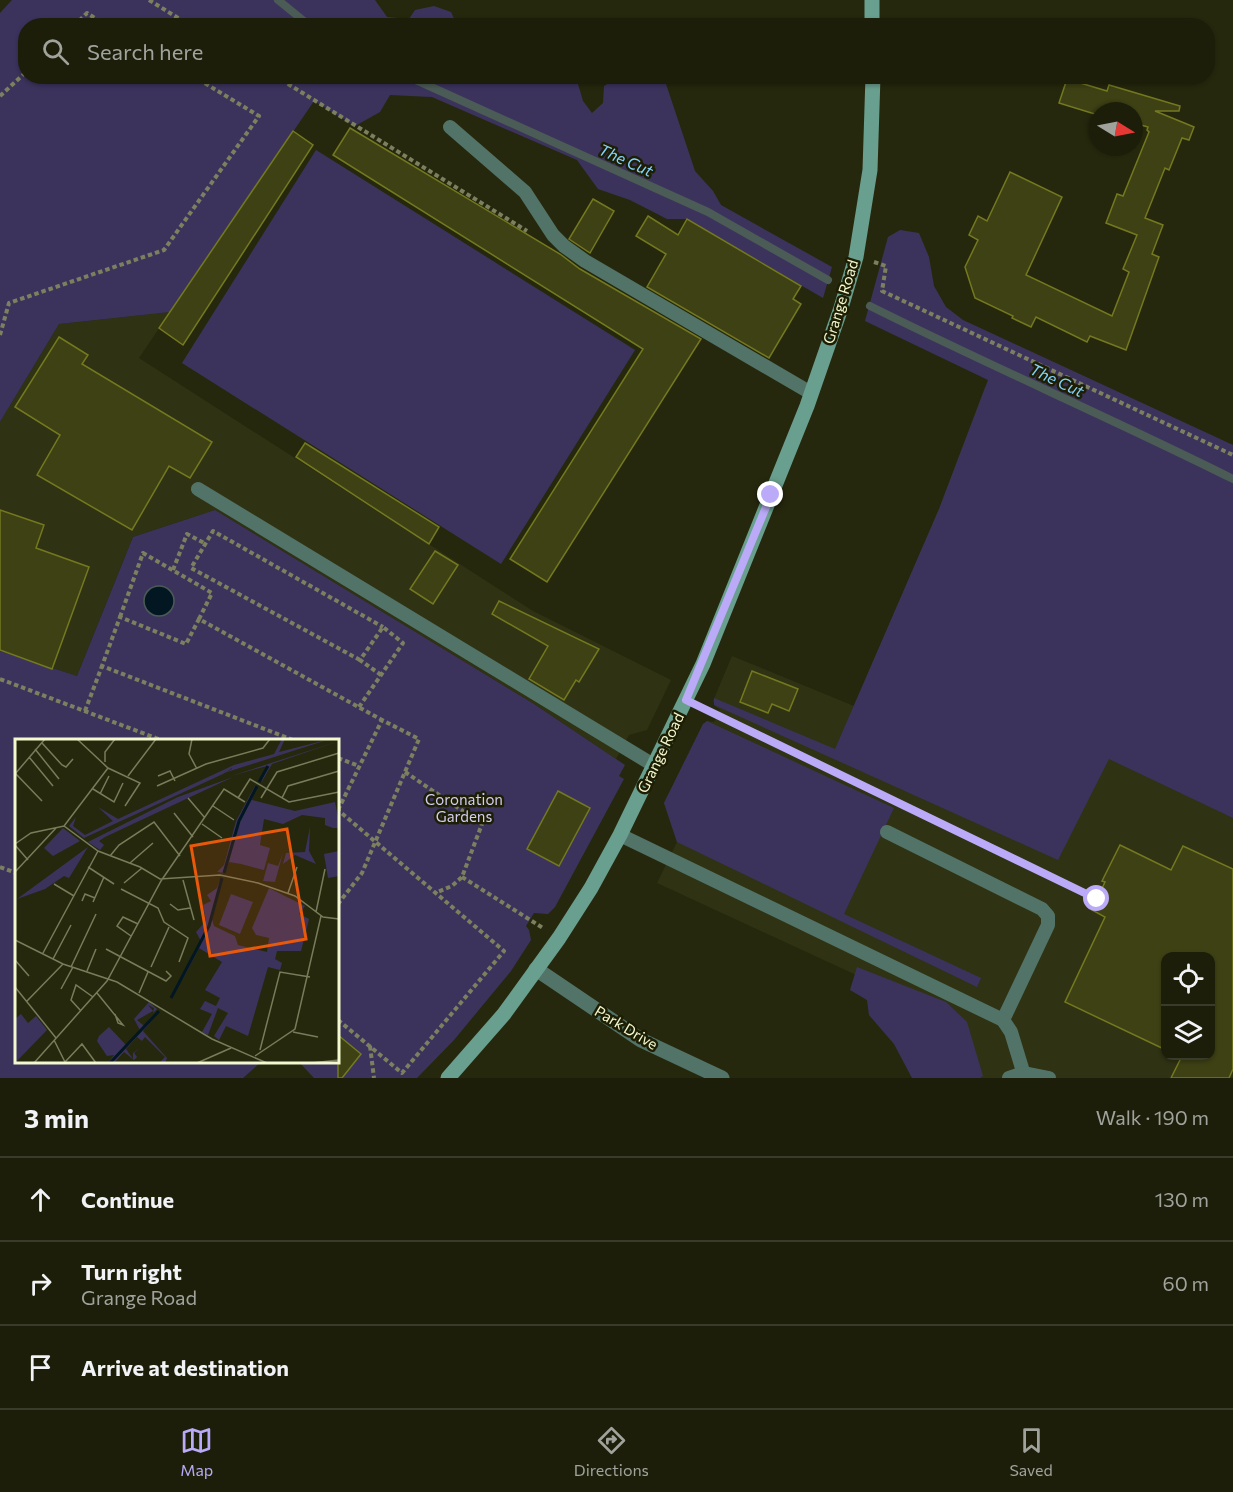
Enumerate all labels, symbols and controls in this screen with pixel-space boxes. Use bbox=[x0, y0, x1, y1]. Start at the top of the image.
search box bbox=[18, 18, 1215, 84]
icon: search bbox=[39, 35, 72, 68]
text: Search here bbox=[87, 38, 203, 65]
north arrow bbox=[1089, 102, 1143, 156]
water label: The Cut bbox=[596, 139, 657, 180]
street label: Grange Road bbox=[819, 257, 861, 346]
water label: The Cut bbox=[1027, 359, 1088, 400]
route end bbox=[757, 481, 783, 507]
street label: Grange Road bbox=[633, 709, 687, 796]
inset map bbox=[15, 739, 339, 1063]
park label: Coronation Gardens bbox=[425, 790, 503, 825]
route start bbox=[1083, 885, 1109, 911]
map controls bbox=[1161, 952, 1215, 1060]
button: locate bbox=[1161, 952, 1215, 1006]
street label: Park Drive bbox=[592, 1001, 661, 1053]
button: layers bbox=[1161, 1006, 1215, 1060]
text: 3 min bbox=[24, 1102, 89, 1133]
text: Walk · 190 m bbox=[1096, 1105, 1209, 1129]
icon: ahead bbox=[24, 1183, 57, 1216]
text: Continue bbox=[81, 1186, 174, 1213]
text: 130 m bbox=[1155, 1187, 1209, 1211]
text: Turn right bbox=[81, 1258, 182, 1285]
icon: right bbox=[24, 1267, 57, 1300]
text: 60 m bbox=[1163, 1271, 1209, 1295]
text: Grange Road bbox=[81, 1285, 197, 1309]
icon: arrive bbox=[24, 1351, 57, 1384]
text: Arrive at destination bbox=[81, 1354, 289, 1381]
tab: Map bbox=[180, 1424, 213, 1479]
tab: Directions bbox=[574, 1424, 649, 1479]
tab: Saved bbox=[1009, 1424, 1053, 1479]

